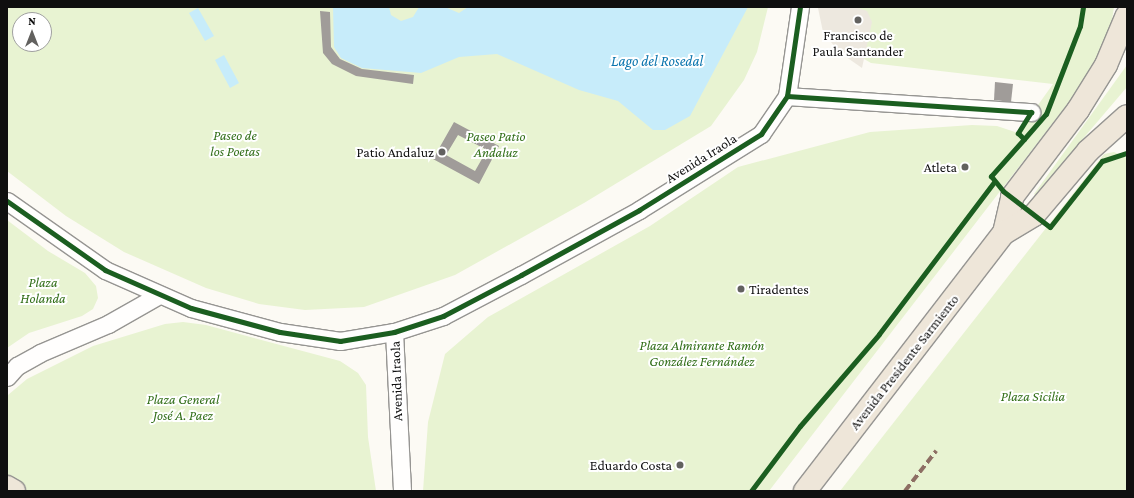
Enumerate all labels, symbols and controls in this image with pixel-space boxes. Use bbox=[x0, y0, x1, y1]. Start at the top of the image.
north arrow bbox=[12, 12, 52, 52]
text: N bbox=[28, 15, 36, 27]
marker: Francisco de Paula Santander bbox=[853, 15, 863, 25]
place label: Francisco de Paula Santander bbox=[812, 27, 904, 60]
water label: Lago del Rosedal bbox=[611, 53, 703, 71]
park label: Paseo de los Poetas bbox=[210, 127, 260, 160]
park label: Paseo Patio Andaluz bbox=[467, 128, 525, 160]
street label: Avenida Iraola bbox=[662, 130, 740, 186]
place label: Patio Andaluz bbox=[356, 144, 434, 160]
marker: Patio Andaluz bbox=[437, 147, 447, 157]
place label: Atleta bbox=[924, 159, 957, 175]
marker: Atleta bbox=[960, 162, 970, 172]
park label: Plaza Holanda bbox=[20, 274, 66, 306]
place label: Tiradentes bbox=[749, 281, 809, 297]
marker: Tiradentes bbox=[736, 284, 746, 294]
street label: Avenida Presidente Sarmiento bbox=[846, 291, 962, 433]
park label: Plaza Almirante Ramón González Fernández bbox=[640, 337, 764, 370]
street label: Avenida Iraola bbox=[386, 341, 406, 421]
park label: Plaza Sicilia bbox=[1001, 388, 1065, 404]
park label: Plaza General José A. Paez bbox=[147, 391, 219, 424]
place label: Eduardo Costa bbox=[590, 457, 672, 473]
marker: Eduardo Costa bbox=[675, 460, 685, 470]

